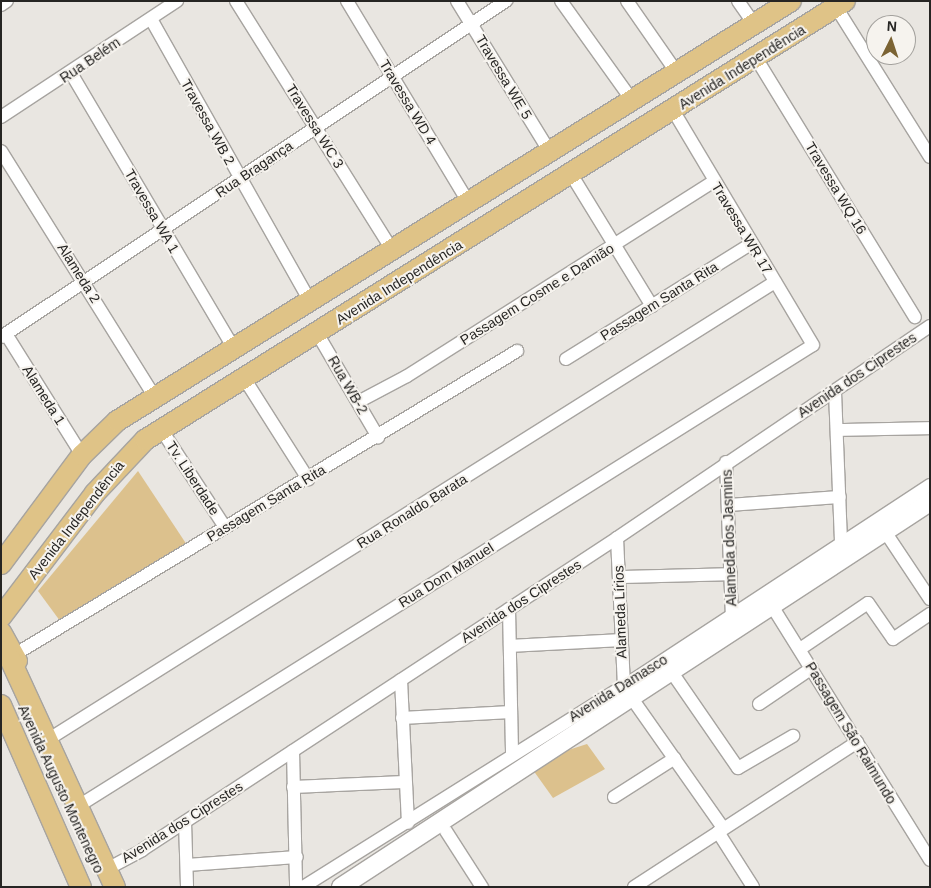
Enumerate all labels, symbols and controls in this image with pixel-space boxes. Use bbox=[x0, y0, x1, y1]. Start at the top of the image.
north arrow bbox=[866, 15, 916, 65]
text: N bbox=[886, 18, 898, 34]
street label: Avenida Independência bbox=[676, 21, 808, 113]
street label: Travessa WE 5 bbox=[472, 32, 536, 122]
street label: Rua Belém bbox=[57, 34, 123, 86]
street label: Travessa WD 4 bbox=[376, 57, 440, 147]
street label: Travessa WB 2 bbox=[178, 76, 238, 168]
street label: Travessa WC 3 bbox=[282, 81, 348, 171]
street label: Rua Bragança bbox=[212, 137, 296, 201]
street label: Travessa WQ 16 bbox=[802, 139, 870, 237]
street label: Travessa WA 1 bbox=[121, 166, 183, 256]
street label: Travessa WR 17 bbox=[708, 179, 776, 277]
street label: Avenida Independência bbox=[333, 236, 465, 328]
street label: Alameda 2 bbox=[54, 240, 104, 306]
street label: Passagem Cosme e Damião bbox=[457, 240, 617, 348]
street label: Passagem Santa Rita bbox=[597, 258, 721, 344]
street label: Avenida dos Ciprestes bbox=[794, 329, 920, 421]
street label: Rua WB-2 bbox=[325, 353, 371, 417]
street label: Alameda 1 bbox=[19, 362, 69, 428]
street label: Tv. Liberdade bbox=[163, 438, 223, 518]
street label: Avenida Independência bbox=[24, 457, 128, 583]
street label: Passagem Santa Rita bbox=[204, 461, 328, 545]
street label: Alameda dos Jasmins bbox=[718, 469, 740, 607]
street label: Rua Ronaldo Barata bbox=[354, 470, 470, 552]
street label: Rua Dom Manuel bbox=[395, 539, 497, 611]
street label: Avenida dos Ciprestes bbox=[458, 556, 584, 646]
street label: Alameda Lírios bbox=[610, 565, 630, 659]
street label: Avenida Damasco bbox=[565, 651, 671, 725]
street label: Passagem São Raimundo bbox=[802, 659, 900, 807]
street label: Avenida Augusto Montenegro bbox=[14, 702, 108, 876]
street label: Avenida dos Ciprestes bbox=[118, 778, 246, 866]

